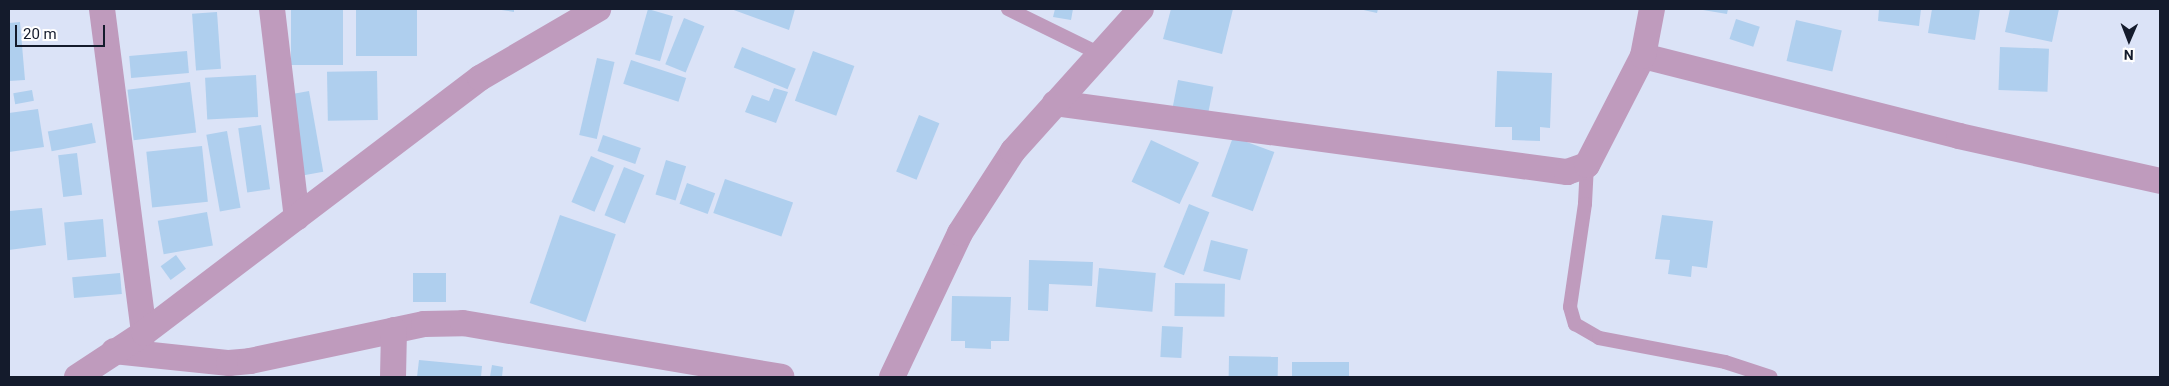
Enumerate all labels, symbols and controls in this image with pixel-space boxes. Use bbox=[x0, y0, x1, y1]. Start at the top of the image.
scale bar bbox=[18, 15, 108, 47]
north arrow bbox=[2104, 15, 2154, 65]
text: 20 m bbox=[23, 25, 57, 43]
text: N bbox=[2124, 47, 2134, 63]

